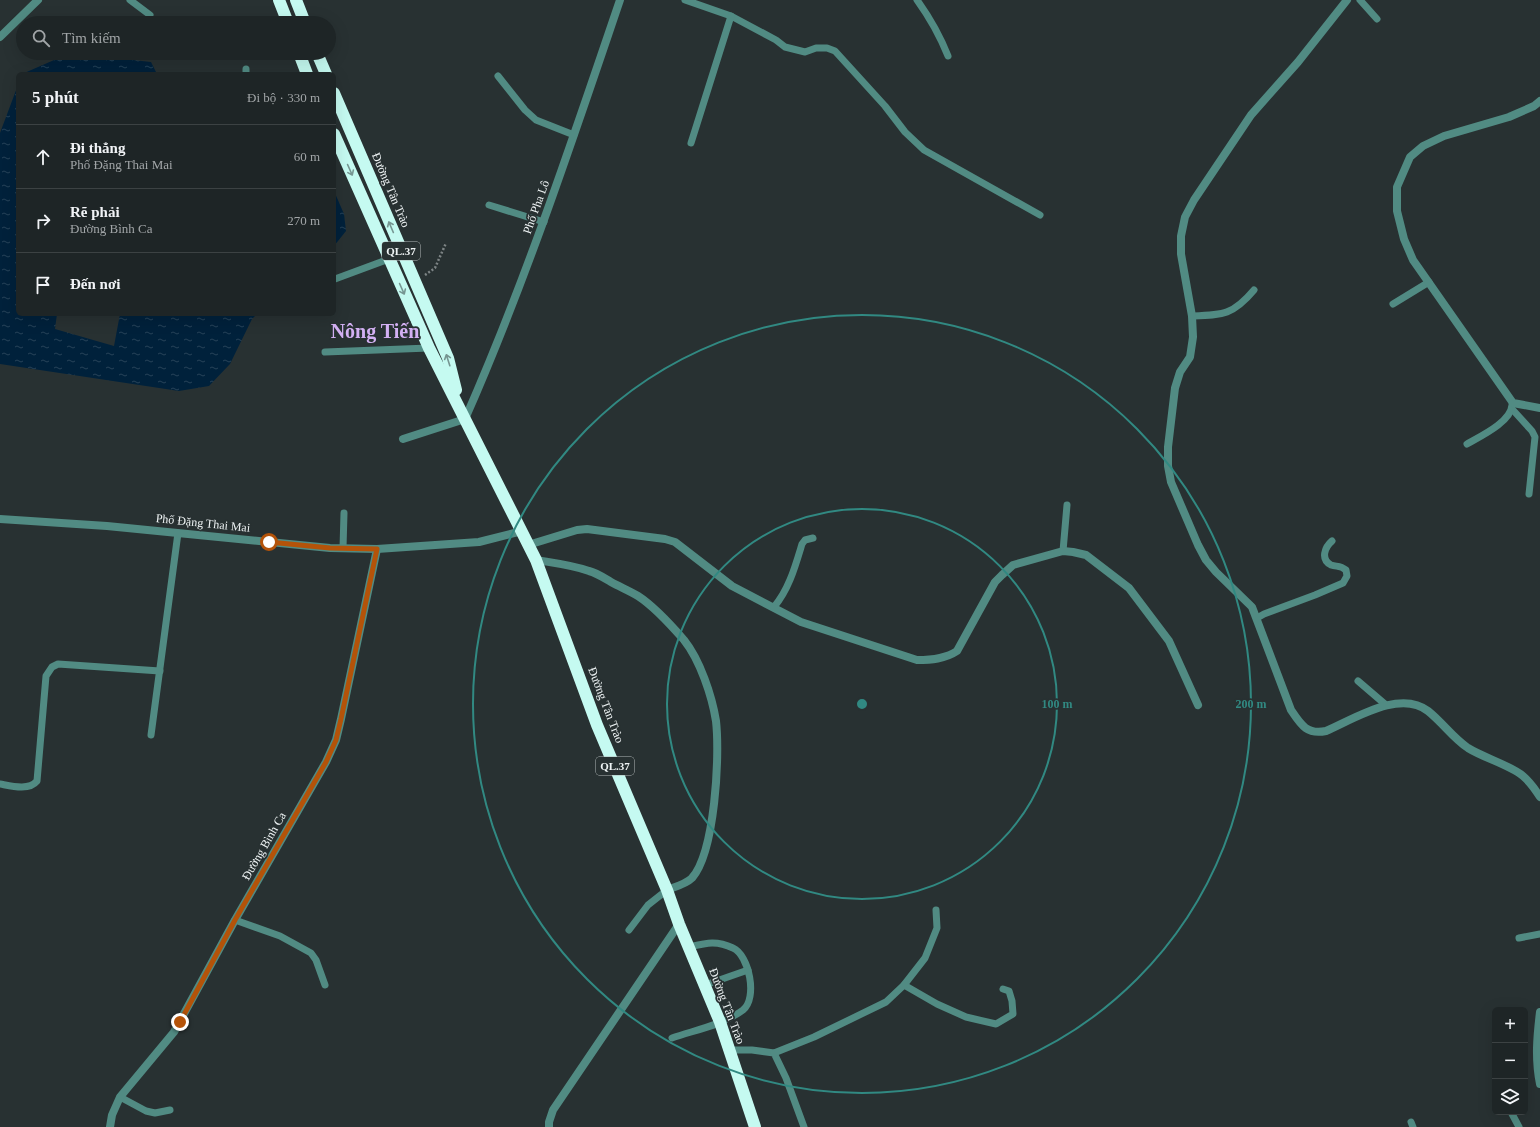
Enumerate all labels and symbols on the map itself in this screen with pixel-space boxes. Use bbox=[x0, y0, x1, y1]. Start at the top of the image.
street label: Đường Tân Trào bbox=[369, 150, 413, 230]
one-way arrow bbox=[347, 163, 354, 175]
street label: Phố Pha Lô bbox=[520, 178, 552, 236]
one-way arrow bbox=[387, 222, 395, 234]
road number: QL.37 bbox=[382, 242, 420, 260]
one-way arrow bbox=[399, 282, 407, 294]
district label: Nông Tiến bbox=[331, 320, 419, 343]
one-way arrow bbox=[443, 354, 451, 366]
street label: Phố Đặng Thai Mai bbox=[155, 511, 252, 535]
route start bbox=[260, 533, 278, 551]
street label: Đường Tân Trào bbox=[585, 665, 627, 745]
centre of rings bbox=[855, 697, 869, 711]
text: 100 m bbox=[1042, 697, 1073, 711]
text: 200 m bbox=[1236, 697, 1267, 711]
road number: QL.37 bbox=[596, 757, 634, 775]
street label: Đường Bình Ca bbox=[239, 809, 289, 882]
street label: Đường Tân Trào bbox=[706, 966, 748, 1046]
route end bbox=[171, 1013, 189, 1031]

